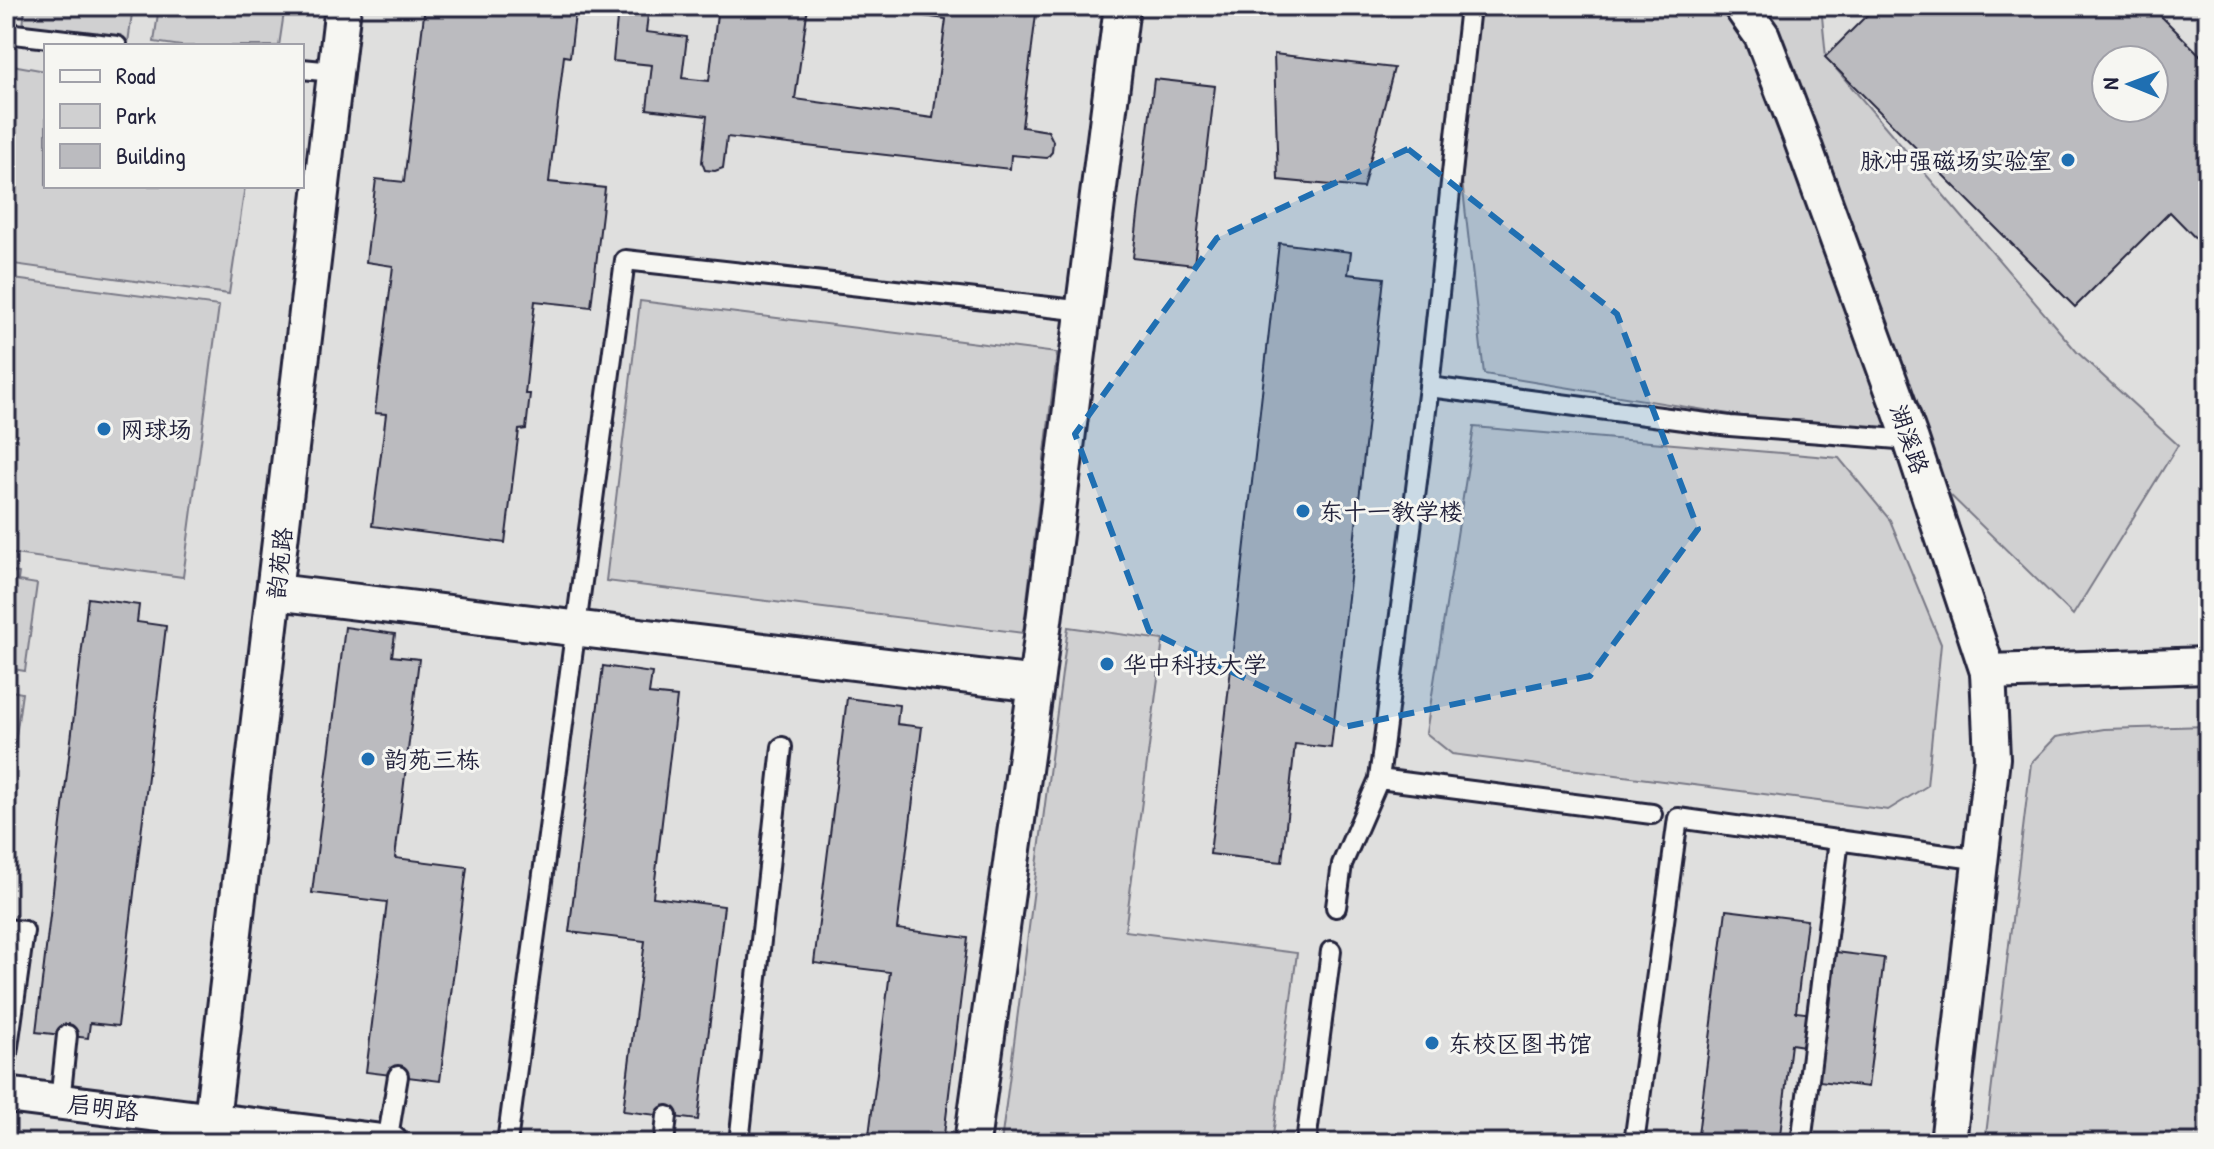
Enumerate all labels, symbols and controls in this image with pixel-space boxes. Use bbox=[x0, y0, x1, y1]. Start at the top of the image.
legend bbox=[44, 44, 304, 188]
north arrow bbox=[2090, 44, 2170, 124]
text: Road bbox=[116, 59, 155, 91]
text: N bbox=[2095, 77, 2125, 90]
text: Park bbox=[116, 99, 156, 131]
text: Building bbox=[116, 139, 186, 171]
place label: 脉冲强磁场实验室 bbox=[1860, 144, 2052, 176]
marker: 脉冲强磁场实验室 bbox=[2059, 151, 2077, 169]
street label: 湖溪路 bbox=[1883, 400, 1937, 478]
place label: 网球场 bbox=[120, 413, 192, 445]
marker: 网球场 bbox=[95, 420, 113, 438]
place label: 东十一教学楼 bbox=[1319, 495, 1463, 527]
marker: 东十一教学楼 bbox=[1294, 502, 1312, 520]
street label: 韵苑路 bbox=[259, 526, 299, 600]
place label: 华中科技大学 bbox=[1123, 648, 1267, 680]
marker: 华中科技大学 bbox=[1098, 655, 1116, 673]
place label: 韵苑三栋 bbox=[384, 743, 480, 775]
marker: 韵苑三栋 bbox=[359, 750, 377, 768]
place label: 东校区图书馆 bbox=[1448, 1027, 1592, 1059]
marker: 东校区图书馆 bbox=[1423, 1034, 1441, 1052]
street label: 启明路 bbox=[65, 1087, 141, 1127]

